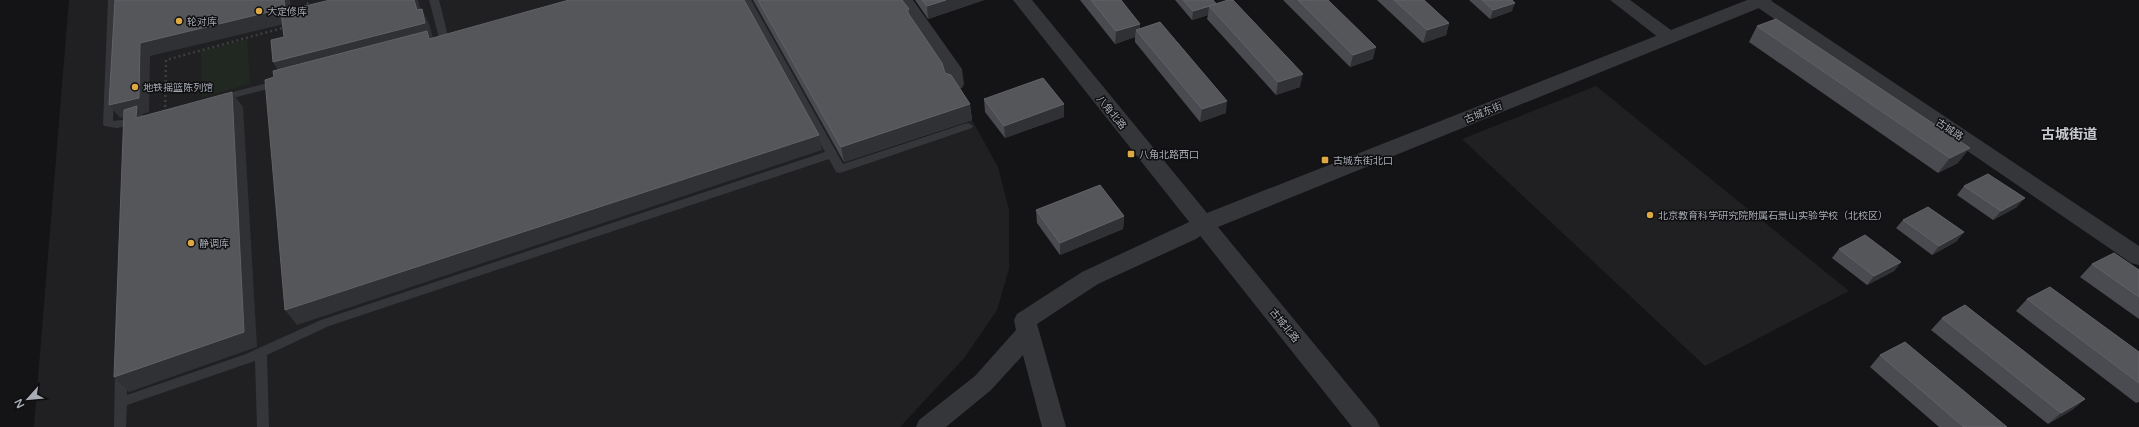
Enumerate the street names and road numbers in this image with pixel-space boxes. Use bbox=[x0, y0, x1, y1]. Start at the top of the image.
street label: 八角北路 bbox=[1094, 93, 1128, 132]
street label: 古城东街 bbox=[1463, 100, 1504, 126]
street label: 古城路 bbox=[1934, 116, 1965, 143]
street label: 古城北路 bbox=[1267, 306, 1301, 345]

